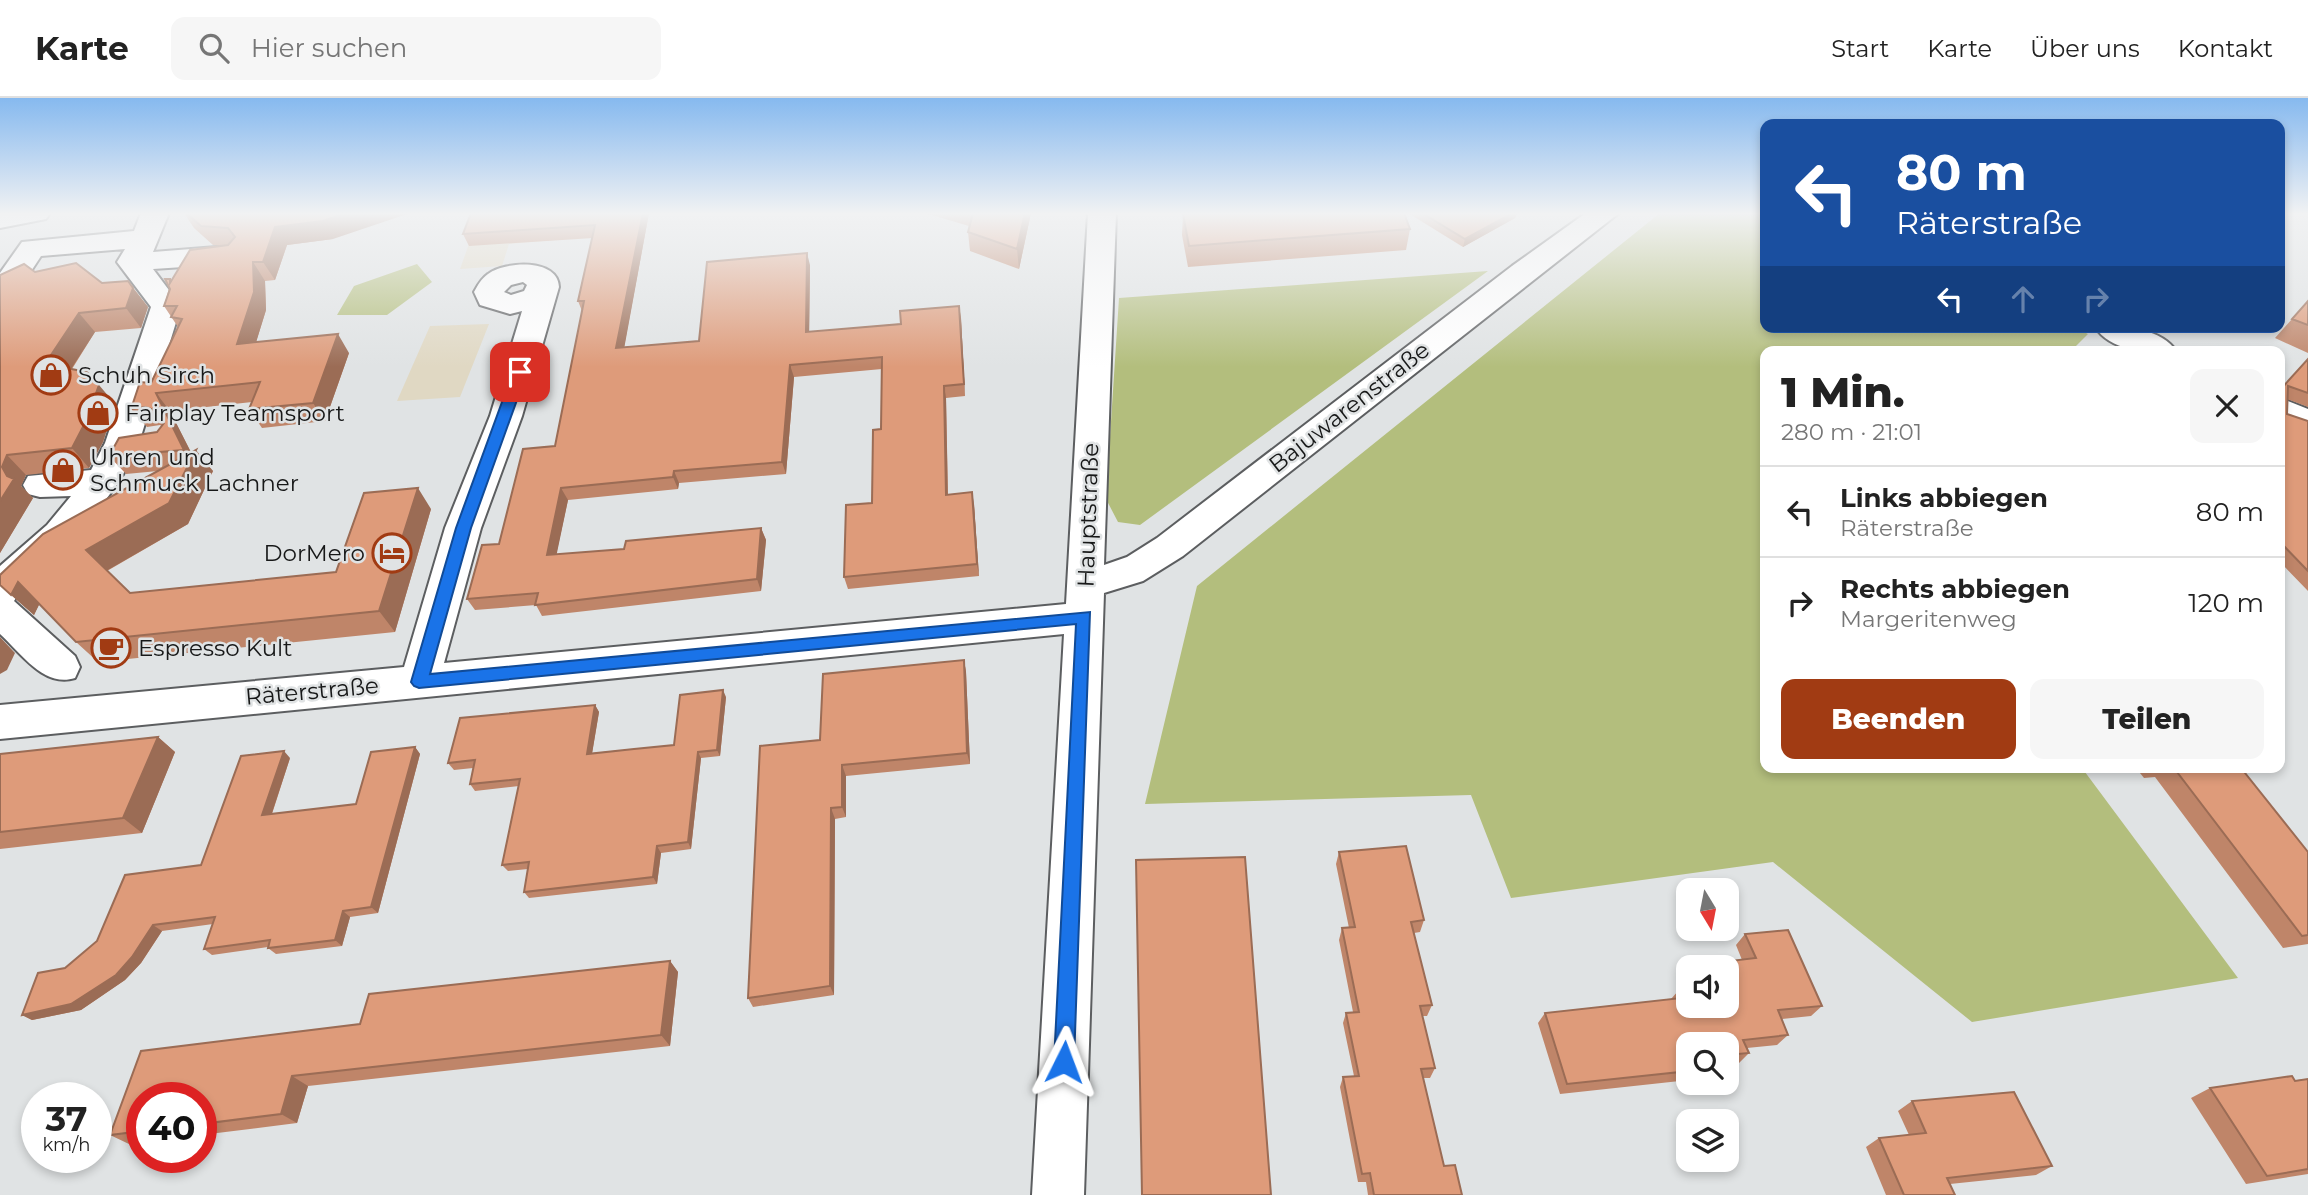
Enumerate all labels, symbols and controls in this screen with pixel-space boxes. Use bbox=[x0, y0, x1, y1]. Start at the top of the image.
search box bbox=[171, 17, 661, 80]
text: Karte bbox=[35, 28, 129, 68]
icon: search bbox=[195, 29, 233, 67]
text: Hier suchen bbox=[251, 32, 407, 64]
text: Start bbox=[1831, 34, 1889, 63]
text: Karte bbox=[1927, 34, 1992, 63]
text: Über uns bbox=[2030, 34, 2140, 63]
text: Kontakt bbox=[2178, 34, 2273, 63]
text: 80 m bbox=[1896, 143, 2027, 202]
icon: left bbox=[1781, 147, 1872, 238]
text: Räterstraße bbox=[1896, 203, 2082, 242]
icon: left bbox=[1931, 280, 1969, 318]
icon: ahead bbox=[2004, 280, 2042, 318]
icon: right bbox=[2077, 280, 2115, 318]
street label: Bajuwarenstraße bbox=[1263, 336, 1435, 478]
pin bbox=[490, 342, 550, 402]
icon: arrive bbox=[501, 353, 539, 391]
shop icon: Schuh Sirch bbox=[30, 354, 72, 396]
place label: Schuh Sirch bbox=[78, 361, 215, 389]
text: 1 Min. bbox=[1781, 366, 1905, 418]
button: close bbox=[2190, 369, 2264, 443]
shop icon: Fairplay Teamsport bbox=[77, 392, 119, 434]
place label: Fairplay Teamsport bbox=[125, 399, 345, 427]
text: 280 m · 21:01 bbox=[1781, 418, 1922, 446]
street label: Hauptstraße bbox=[1071, 442, 1105, 588]
place label: Uhren und Schmuck Lachner bbox=[90, 443, 299, 497]
shop icon: Uhren und Schmuck Lachner bbox=[42, 449, 84, 491]
text: Links abbiegen bbox=[1840, 482, 2048, 514]
icon: left bbox=[1781, 493, 1819, 531]
text: 80 m bbox=[2196, 496, 2264, 528]
text: Räterstraße bbox=[1840, 514, 1974, 542]
hotel icon: DorMero bbox=[371, 532, 413, 574]
place label: DorMero bbox=[263, 539, 365, 567]
text: Rechts abbiegen bbox=[1840, 573, 2070, 605]
icon: right bbox=[1781, 584, 1819, 622]
text: 120 m bbox=[2188, 587, 2264, 619]
text: Margeritenweg bbox=[1840, 605, 2017, 633]
cafe icon: Espresso Kult bbox=[90, 627, 132, 669]
place label: Espresso Kult bbox=[138, 634, 292, 662]
street label: Räterstraße bbox=[244, 671, 380, 711]
button: Beenden bbox=[1781, 679, 2016, 759]
button: Teilen bbox=[2030, 679, 2264, 759]
north arrow bbox=[1676, 878, 1740, 942]
map controls bbox=[1676, 878, 1739, 1172]
button: sound bbox=[1676, 955, 1739, 1018]
position arrow bbox=[1027, 1025, 1101, 1099]
button: search bbox=[1676, 1032, 1739, 1095]
speed limit sign: 40 bbox=[126, 1082, 217, 1173]
text: 37 bbox=[45, 1097, 88, 1140]
button: layers bbox=[1676, 1109, 1739, 1172]
text: km/h bbox=[42, 1134, 91, 1156]

